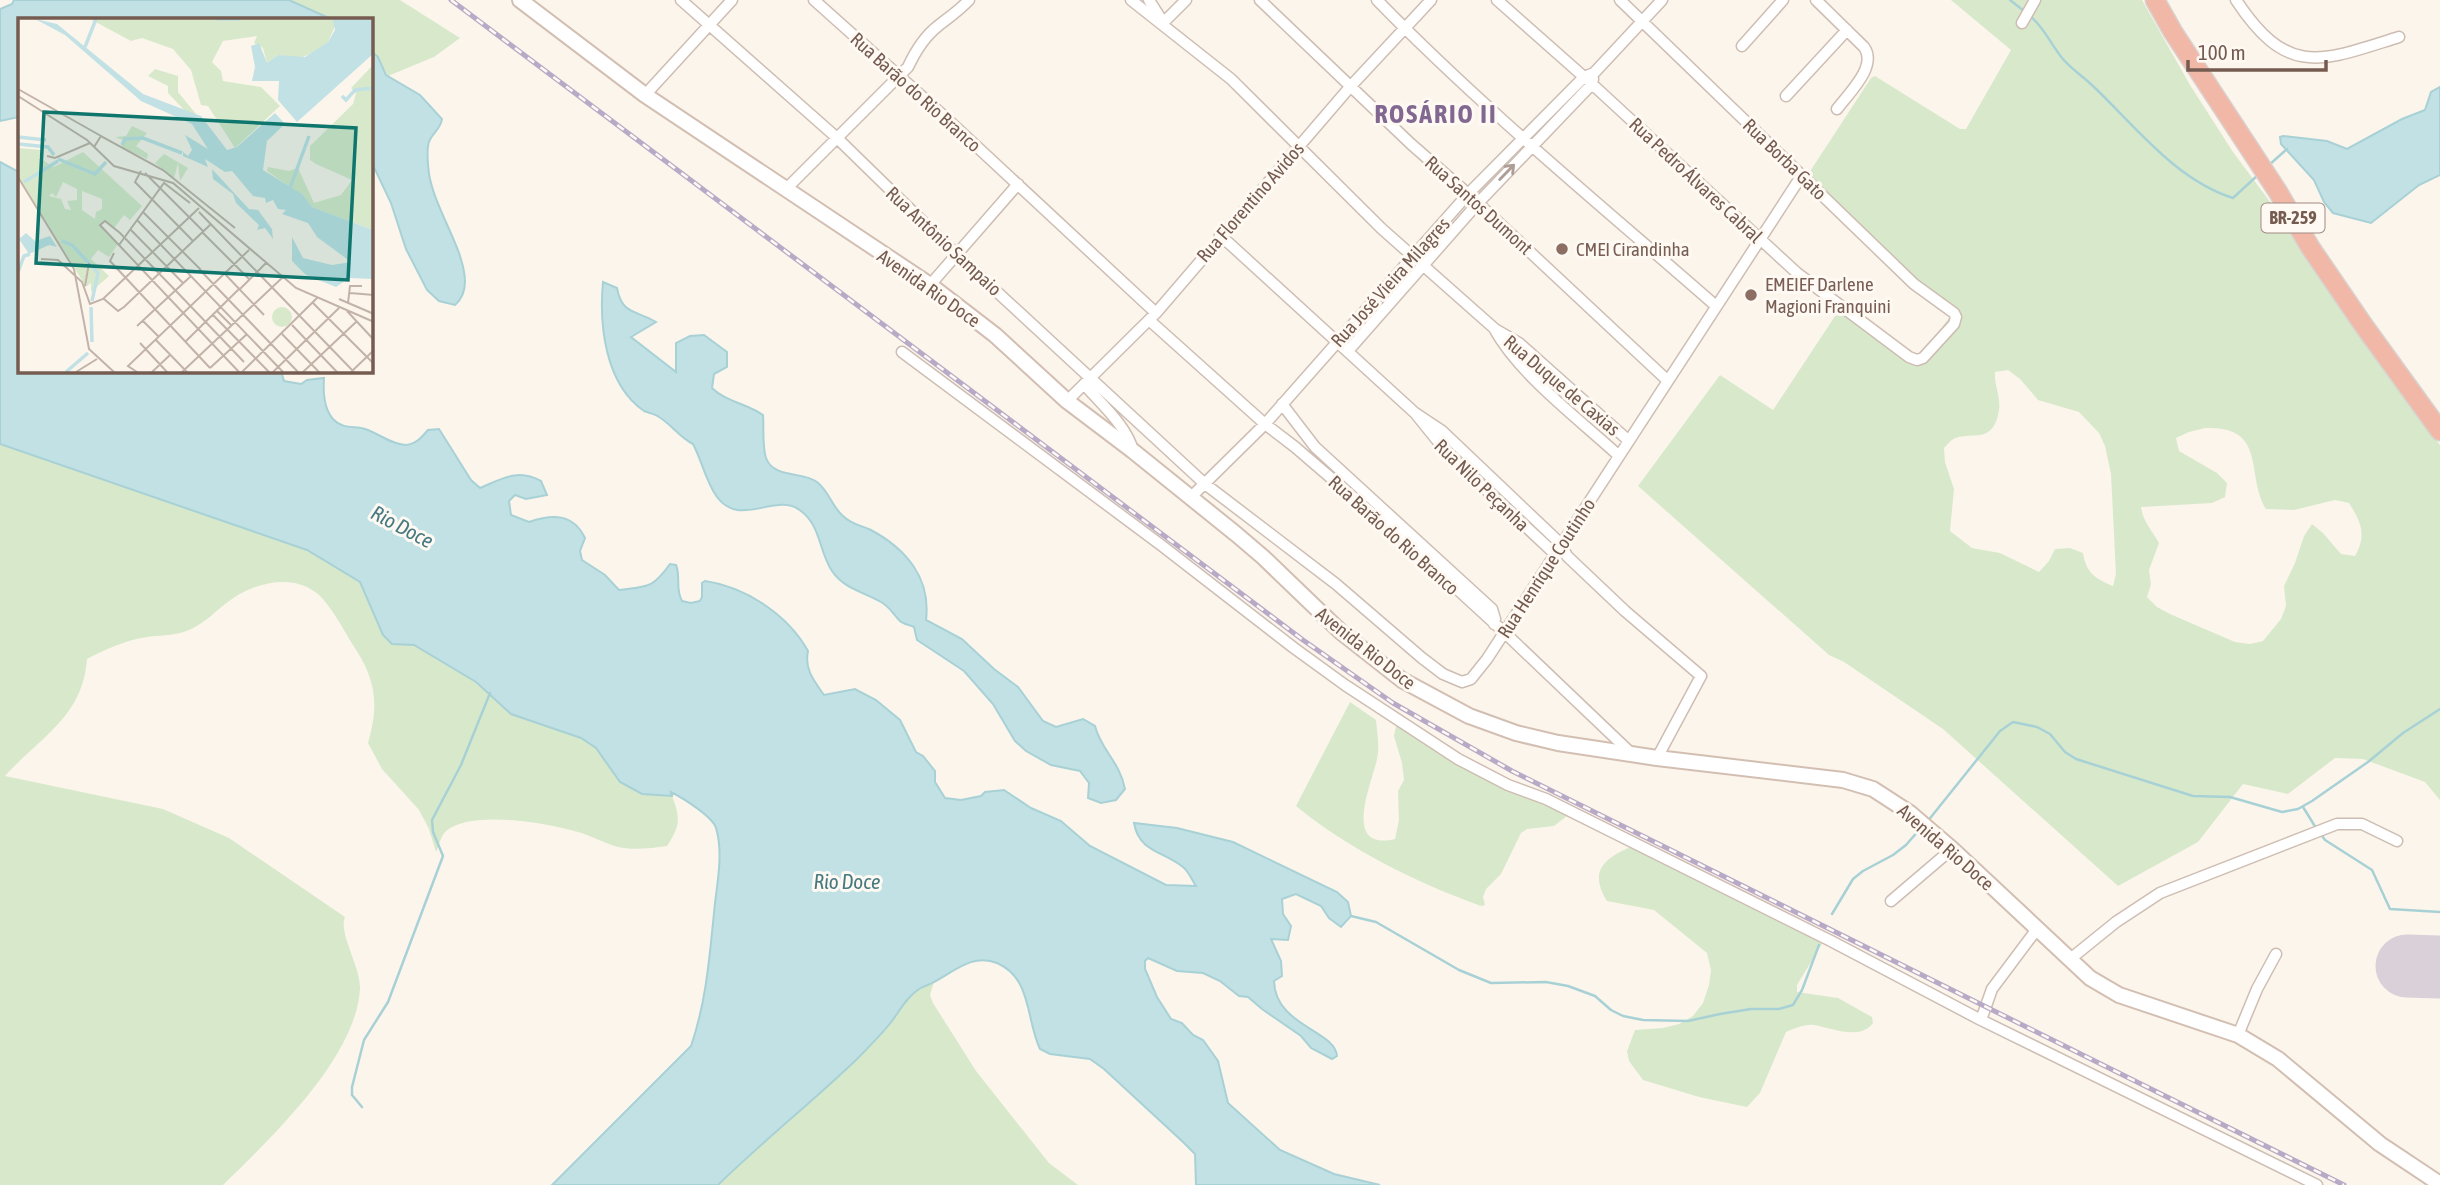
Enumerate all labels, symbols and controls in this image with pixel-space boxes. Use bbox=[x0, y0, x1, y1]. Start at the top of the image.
inset map bbox=[18, 18, 373, 373]
street label: Rua Barão do Rio Branco bbox=[846, 28, 986, 156]
scale bar bbox=[2188, 28, 2326, 72]
text: 100 m bbox=[2198, 40, 2246, 64]
district label: ROSÁRIO II bbox=[1374, 99, 1498, 129]
street label: Rua Pedro Álvares Cabral bbox=[1625, 113, 1767, 247]
street label: Rua Borba Gato bbox=[1739, 114, 1831, 204]
street label: Rua Florentino Avidos bbox=[1192, 137, 1308, 266]
street label: Rua Santos Dumont bbox=[1421, 151, 1537, 259]
one-way arrow bbox=[1499, 164, 1516, 181]
street label: Rua Antônio Sampaio bbox=[882, 182, 1006, 300]
road number: BR-259 bbox=[2262, 204, 2324, 232]
street label: Rua José Vieira Milagres bbox=[1326, 213, 1454, 351]
place label: CMEI Cirandinha bbox=[1576, 238, 1690, 260]
marker: CMEI Cirandinha bbox=[1554, 241, 1570, 257]
street label: Avenida Rio Doce bbox=[873, 245, 985, 331]
place label: EMEIEF Darlene Magioni Franquini bbox=[1765, 273, 1891, 317]
marker: EMEIEF Darlene Magioni Franquini bbox=[1743, 287, 1759, 303]
street label: Rua Duque de Caxias bbox=[1500, 330, 1625, 440]
street label: Rua Nilo Peçanha bbox=[1430, 434, 1534, 536]
street label: Rua Barão do Rio Branco bbox=[1324, 471, 1464, 599]
street label: Rua Henrique Coutinho bbox=[1493, 494, 1599, 642]
water label: Rio Doce bbox=[367, 500, 438, 552]
street label: Avenida Rio Doce bbox=[1312, 602, 1420, 694]
street label: Avenida Rio Doce bbox=[1893, 799, 1999, 895]
water label: Rio Doce bbox=[813, 869, 881, 893]

